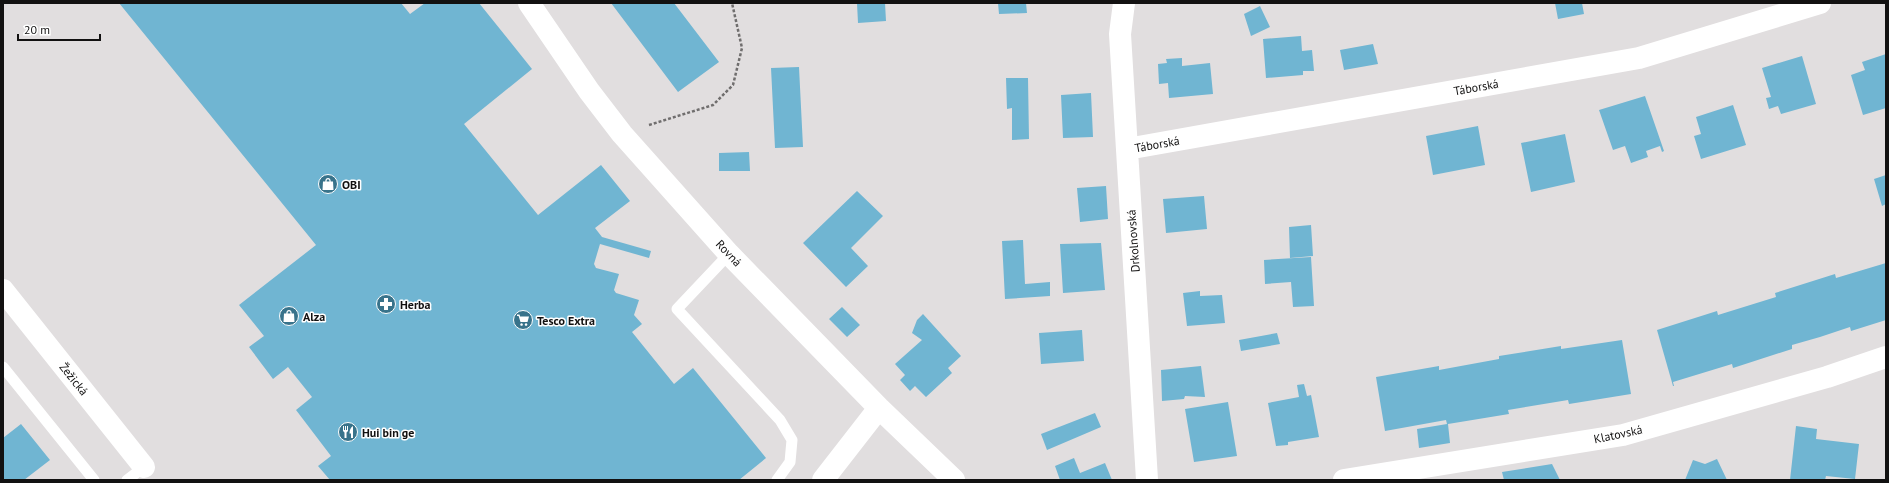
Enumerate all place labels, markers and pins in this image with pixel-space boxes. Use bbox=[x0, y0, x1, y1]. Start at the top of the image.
shop icon: OBI bbox=[317, 173, 339, 195]
place label: OBI bbox=[342, 177, 361, 192]
pharmacy icon: Herba bbox=[375, 293, 397, 315]
place label: Herba bbox=[400, 297, 431, 312]
shop icon: Alza bbox=[278, 305, 300, 327]
place label: Alza bbox=[303, 309, 325, 324]
supermarket icon: Tesco Extra bbox=[512, 309, 534, 331]
place label: Tesco Extra bbox=[537, 313, 595, 328]
restaurant icon: Hui bin ge bbox=[337, 421, 359, 443]
place label: Hui bin ge bbox=[362, 425, 414, 440]

